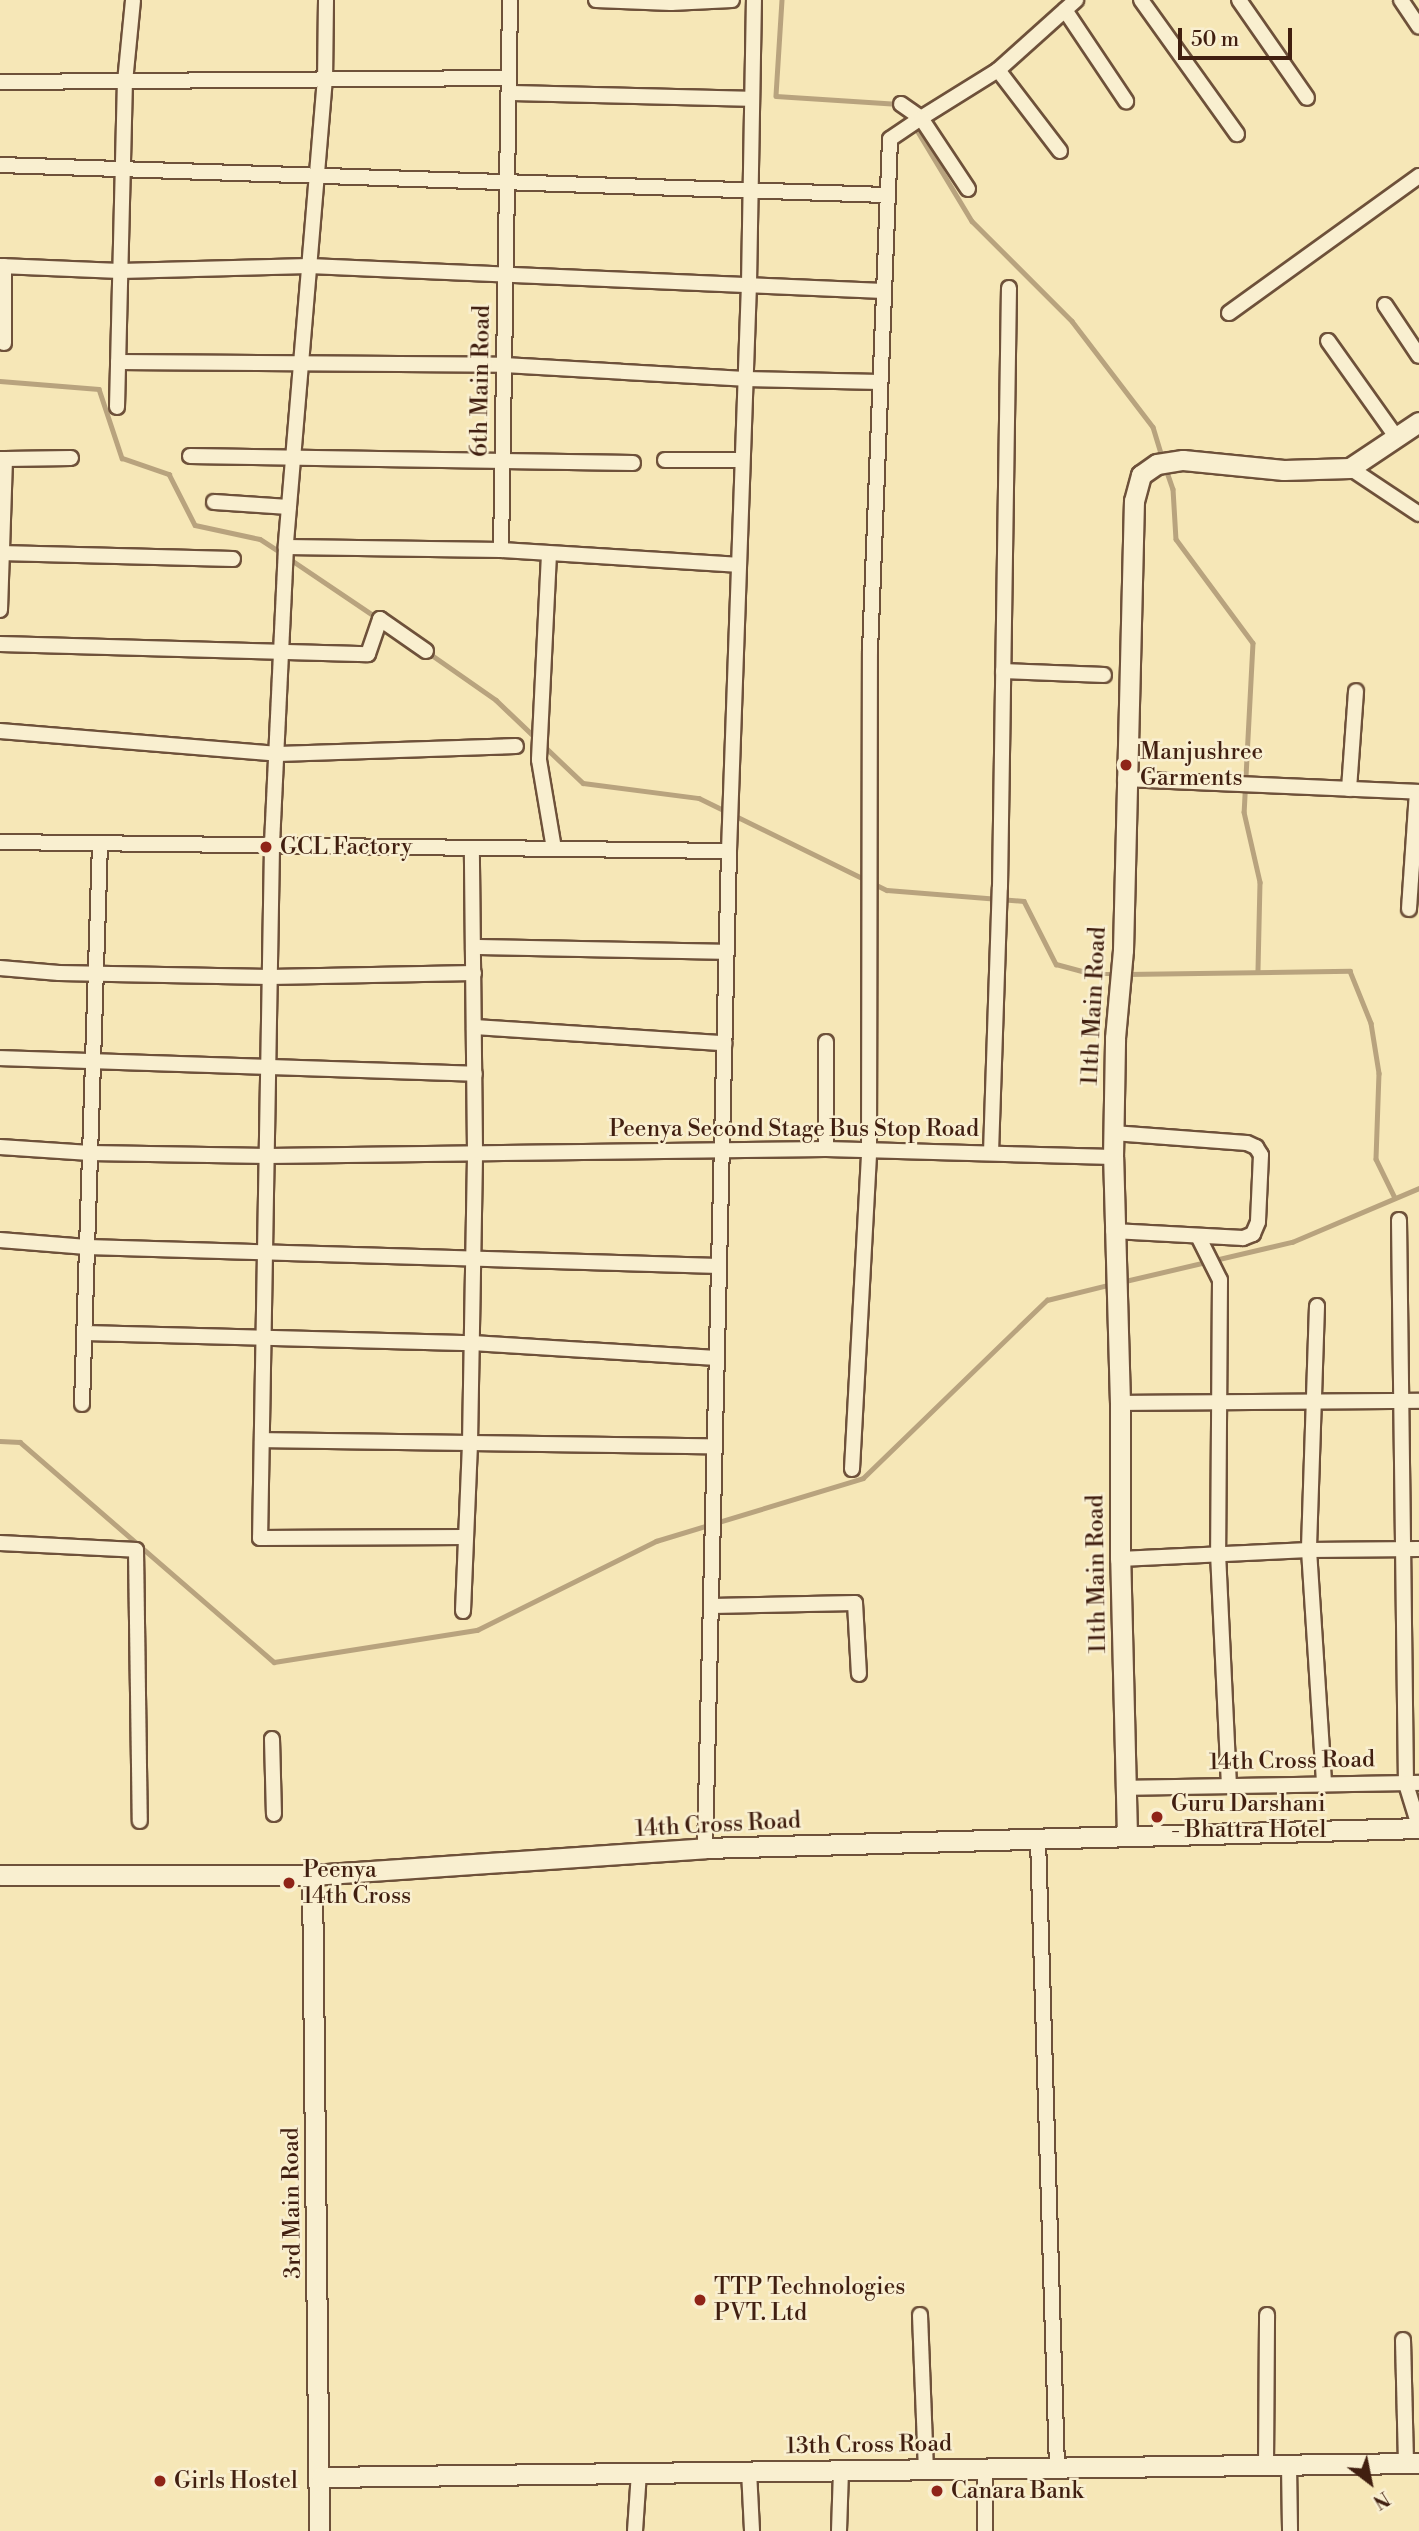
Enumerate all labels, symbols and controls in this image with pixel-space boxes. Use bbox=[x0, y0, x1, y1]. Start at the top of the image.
scale bar bbox=[1181, 14, 1295, 58]
text: 50 m bbox=[1191, 27, 1239, 53]
street label: 6th Main Road bbox=[466, 305, 496, 457]
place label: Manjushree Garments bbox=[1140, 738, 1263, 792]
marker: Manjushree Garments bbox=[1118, 757, 1134, 773]
place label: GCL Factory bbox=[280, 833, 412, 861]
marker: GCL Factory bbox=[258, 839, 274, 855]
street label: 11th Main Road bbox=[1076, 926, 1112, 1086]
street label: Peenya Second Stage Bus Stop Road bbox=[609, 1115, 979, 1143]
street label: 11th Main Road bbox=[1082, 1494, 1112, 1654]
street label: 14th Cross Road bbox=[1209, 1746, 1375, 1776]
place label: Guru Darshani - Bhattra Hotel bbox=[1171, 1790, 1326, 1844]
street label: 14th Cross Road bbox=[634, 1807, 802, 1843]
marker: Guru Darshani - Bhattra Hotel bbox=[1149, 1809, 1165, 1825]
place label: Peenya 14th Cross bbox=[303, 1856, 411, 1910]
marker: Peenya 14th Cross bbox=[281, 1875, 297, 1891]
street label: 3rd Main Road bbox=[277, 2127, 307, 2279]
place label: TTP Technologies PVT. Ltd bbox=[714, 2273, 905, 2327]
marker: TTP Technologies PVT. Ltd bbox=[692, 2292, 708, 2308]
street label: 13th Cross Road bbox=[786, 2430, 952, 2460]
north arrow bbox=[1335, 2447, 1405, 2517]
place label: Girls Hostel bbox=[174, 2467, 298, 2495]
marker: Girls Hostel bbox=[152, 2473, 168, 2489]
place label: Canara Bank bbox=[951, 2477, 1084, 2505]
marker: Canara Bank bbox=[929, 2483, 945, 2499]
text: N bbox=[1368, 2486, 1394, 2514]

